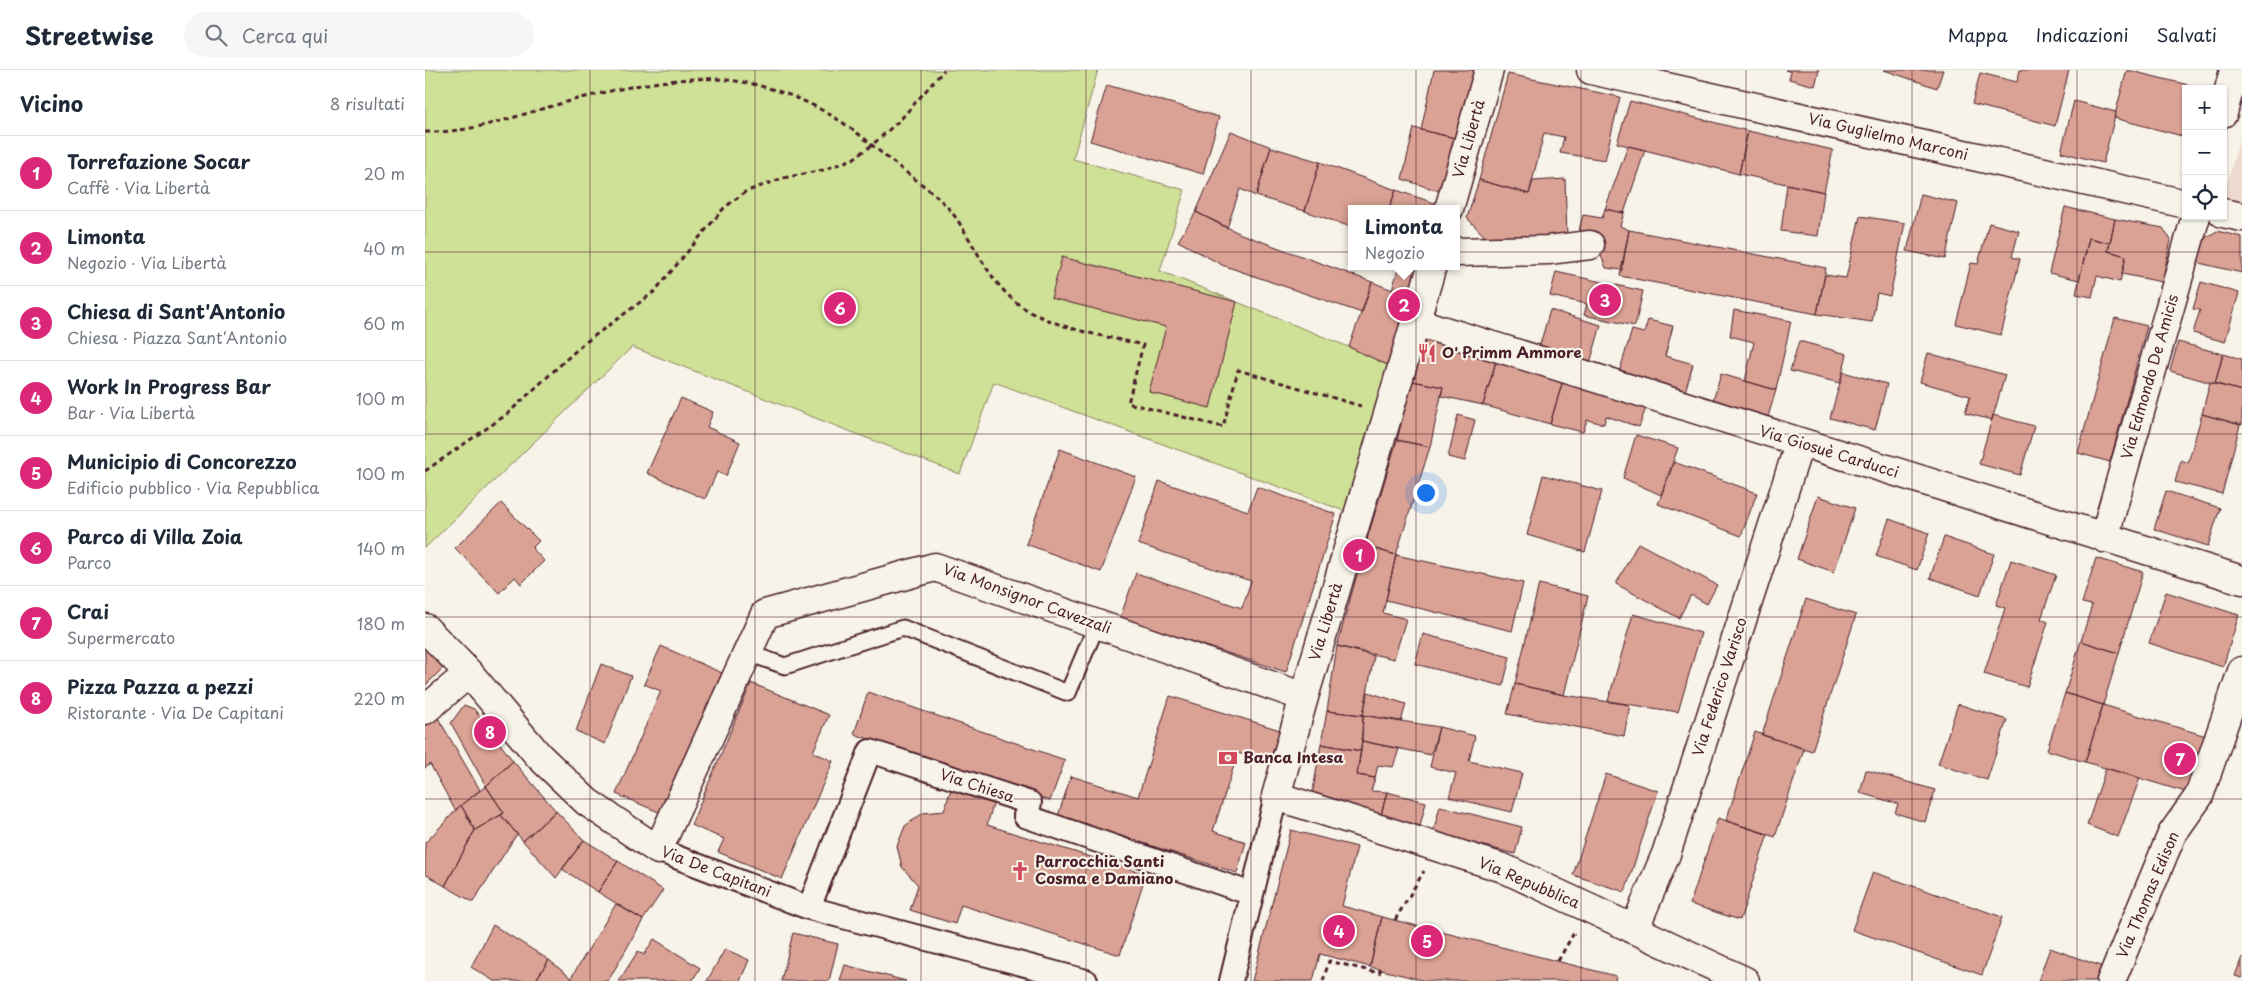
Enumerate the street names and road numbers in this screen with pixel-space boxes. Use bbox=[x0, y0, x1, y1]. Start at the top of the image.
street label: Via Libertà bbox=[1445, 96, 1490, 181]
street label: Via Guglielmo Marconi bbox=[1806, 106, 1971, 165]
street label: Via Edmondo De Amicis bbox=[2114, 291, 2183, 462]
street label: Via Giosuè Carducci bbox=[1757, 418, 1902, 483]
street label: Via Monsignor Cavezzali bbox=[940, 556, 1115, 639]
street label: Via Libertà bbox=[1302, 579, 1348, 664]
street label: Via Federico Varisco bbox=[1685, 614, 1752, 759]
street label: Via Chiesa bbox=[937, 762, 1018, 808]
street label: Via Thomas Edison bbox=[2109, 827, 2184, 962]
street label: Via De Capitani bbox=[658, 839, 775, 902]
street label: Via Repubblica bbox=[1475, 850, 1584, 914]

